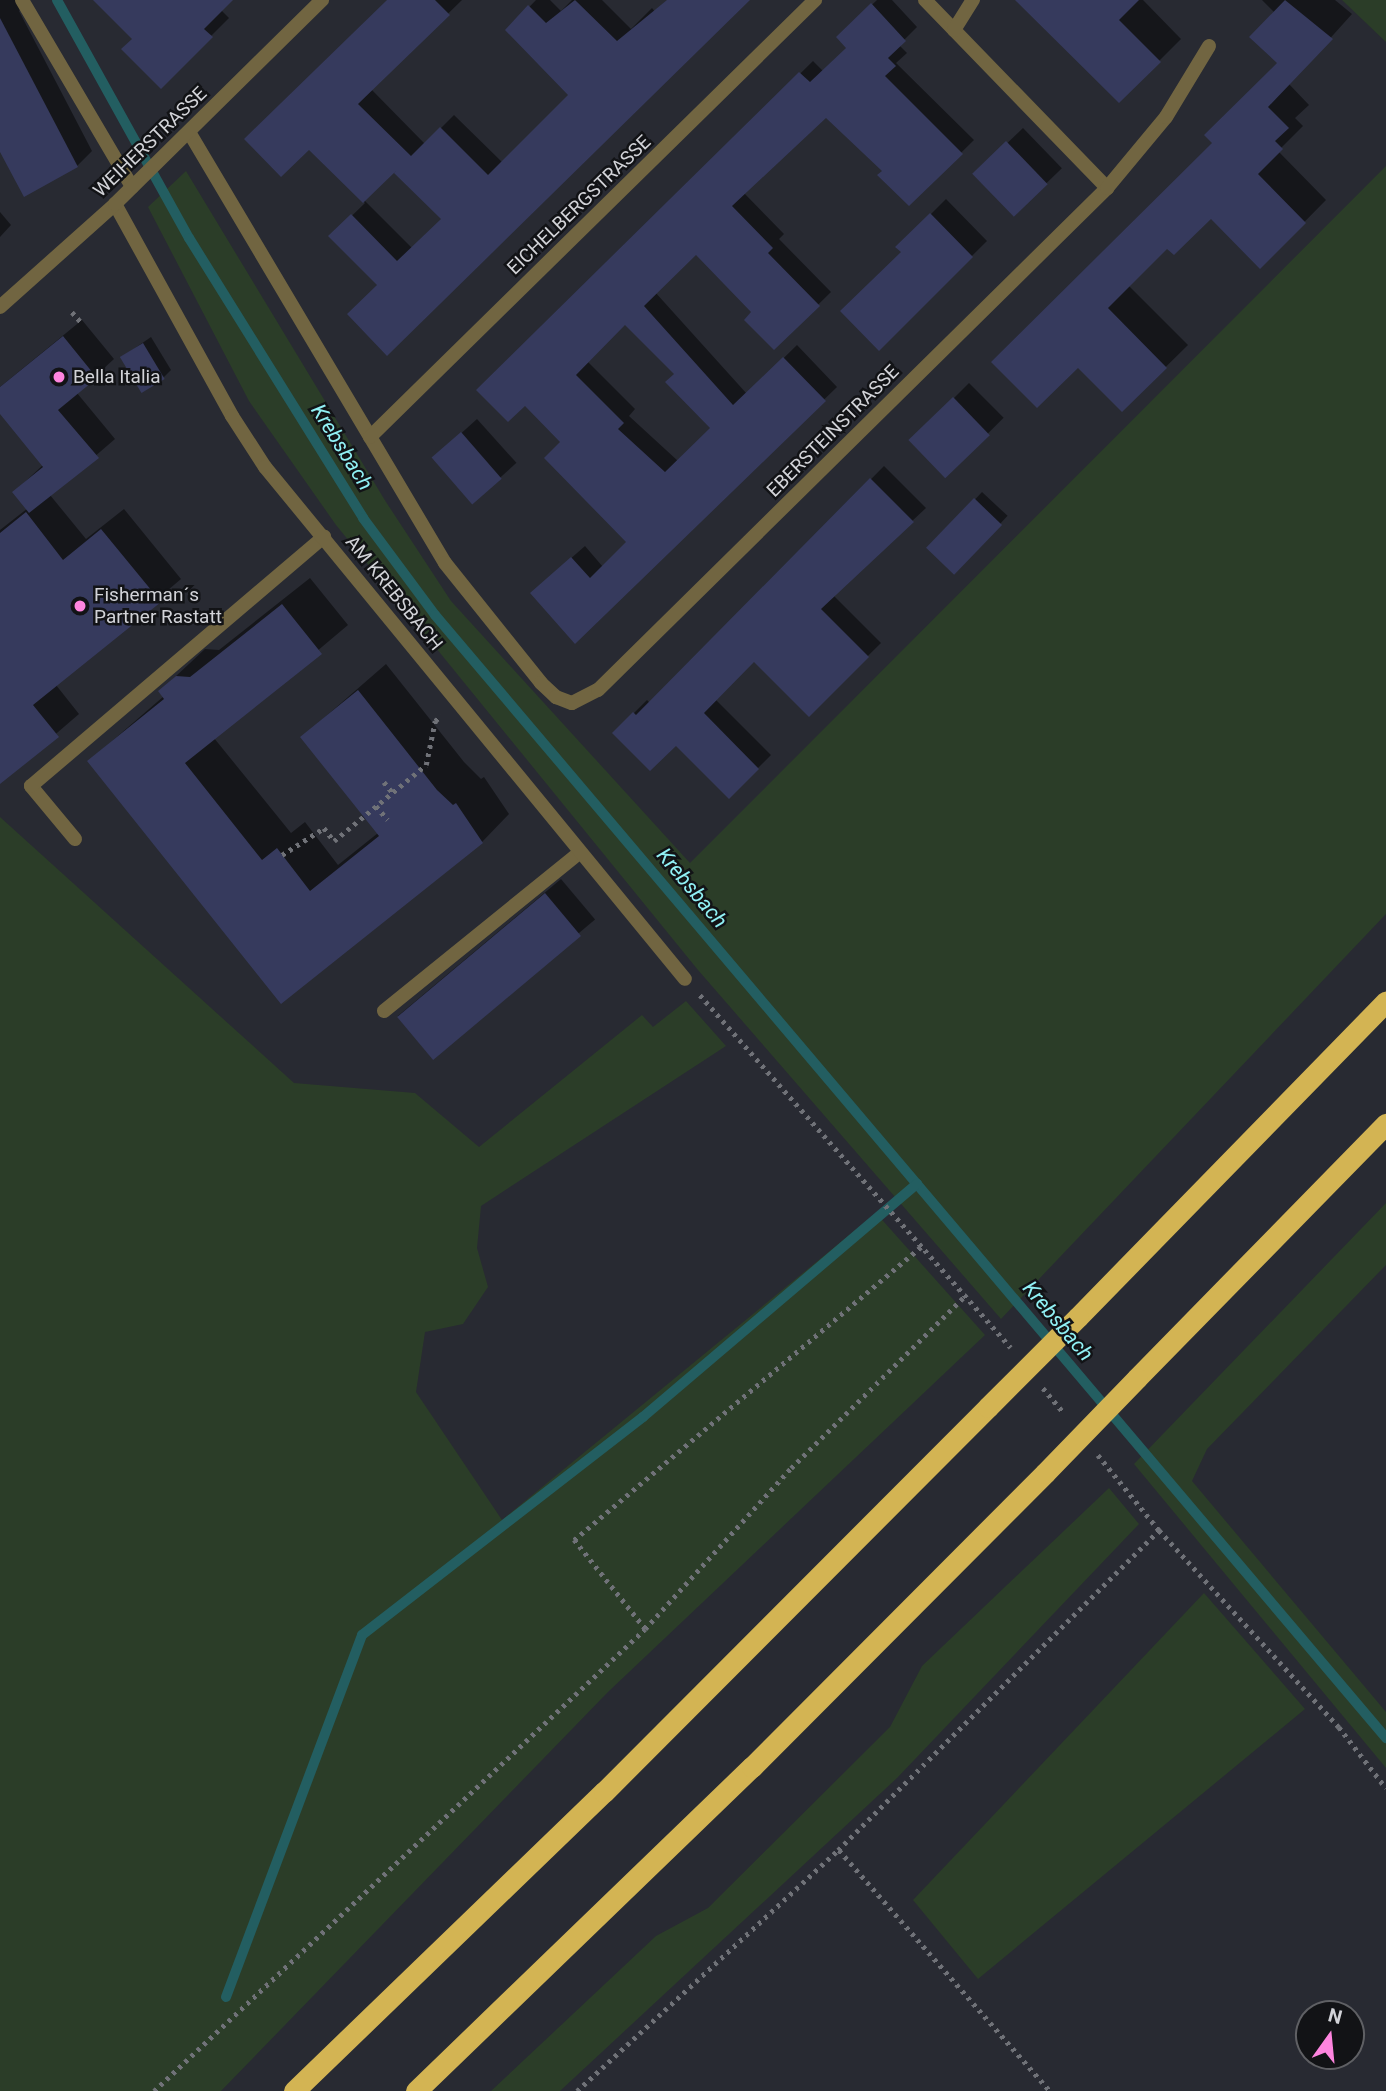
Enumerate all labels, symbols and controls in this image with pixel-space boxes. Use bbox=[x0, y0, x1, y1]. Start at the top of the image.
street label: WEIHERSTRASSE bbox=[89, 82, 211, 202]
street label: EICHELBERGSTRASSE bbox=[503, 131, 655, 279]
street label: EBERSTEINSTRASSE bbox=[762, 360, 904, 502]
place label: Bella Italia bbox=[73, 366, 160, 388]
marker: Bella Italia bbox=[51, 369, 67, 385]
water label: Krebsbach bbox=[306, 399, 378, 495]
street label: AM KREBSBACH bbox=[341, 531, 447, 655]
place label: Fisherman´s Partner Rastatt bbox=[94, 584, 222, 628]
marker: Fisherman´s Partner Rastatt bbox=[72, 598, 88, 614]
water label: Krebsbach bbox=[651, 843, 733, 933]
water label: Krebsbach bbox=[1017, 1276, 1099, 1366]
north arrow bbox=[1295, 2000, 1365, 2070]
text: N bbox=[1326, 2003, 1344, 2029]

